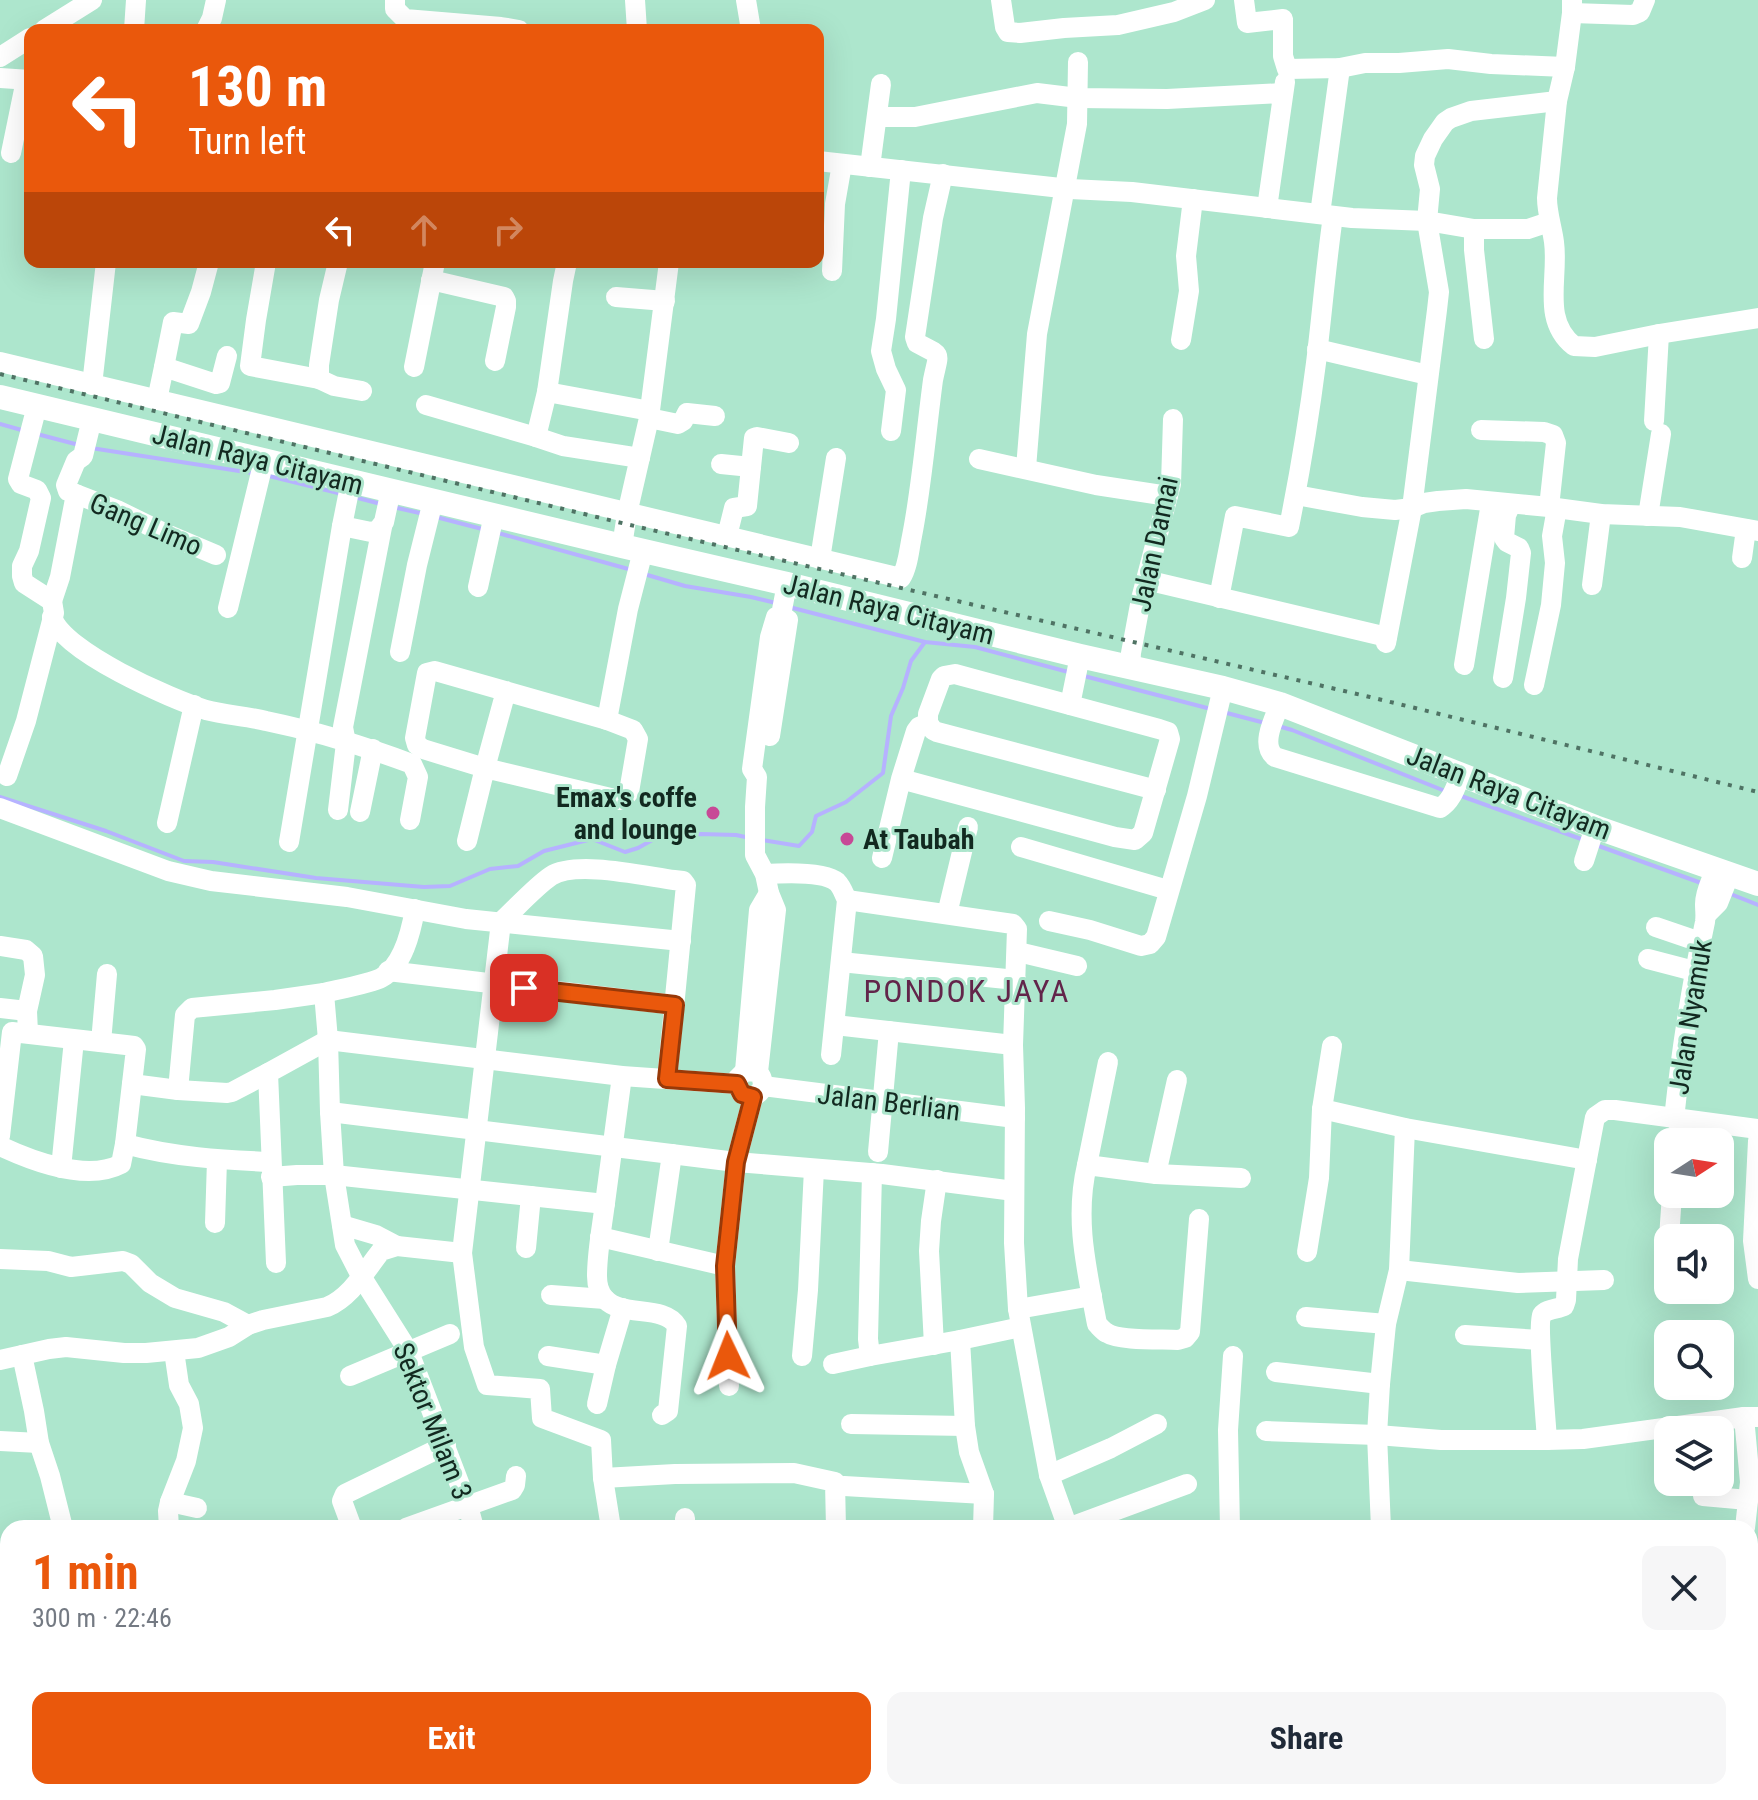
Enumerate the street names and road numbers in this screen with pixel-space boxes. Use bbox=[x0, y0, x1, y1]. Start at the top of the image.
street label: Jalan Raya Citayam bbox=[149, 417, 367, 502]
street label: Jalan Damai bbox=[1124, 474, 1185, 615]
street label: Gang Limo bbox=[85, 486, 207, 563]
street label: Jalan Raya Citayam bbox=[780, 567, 998, 652]
street label: Jalan Raya Citayam bbox=[1402, 738, 1616, 847]
street label: Jalan Nyamuk bbox=[1662, 937, 1719, 1097]
street label: Jalan Berlian bbox=[816, 1077, 962, 1128]
street label: Sektor Milam 3 bbox=[386, 1338, 479, 1504]

